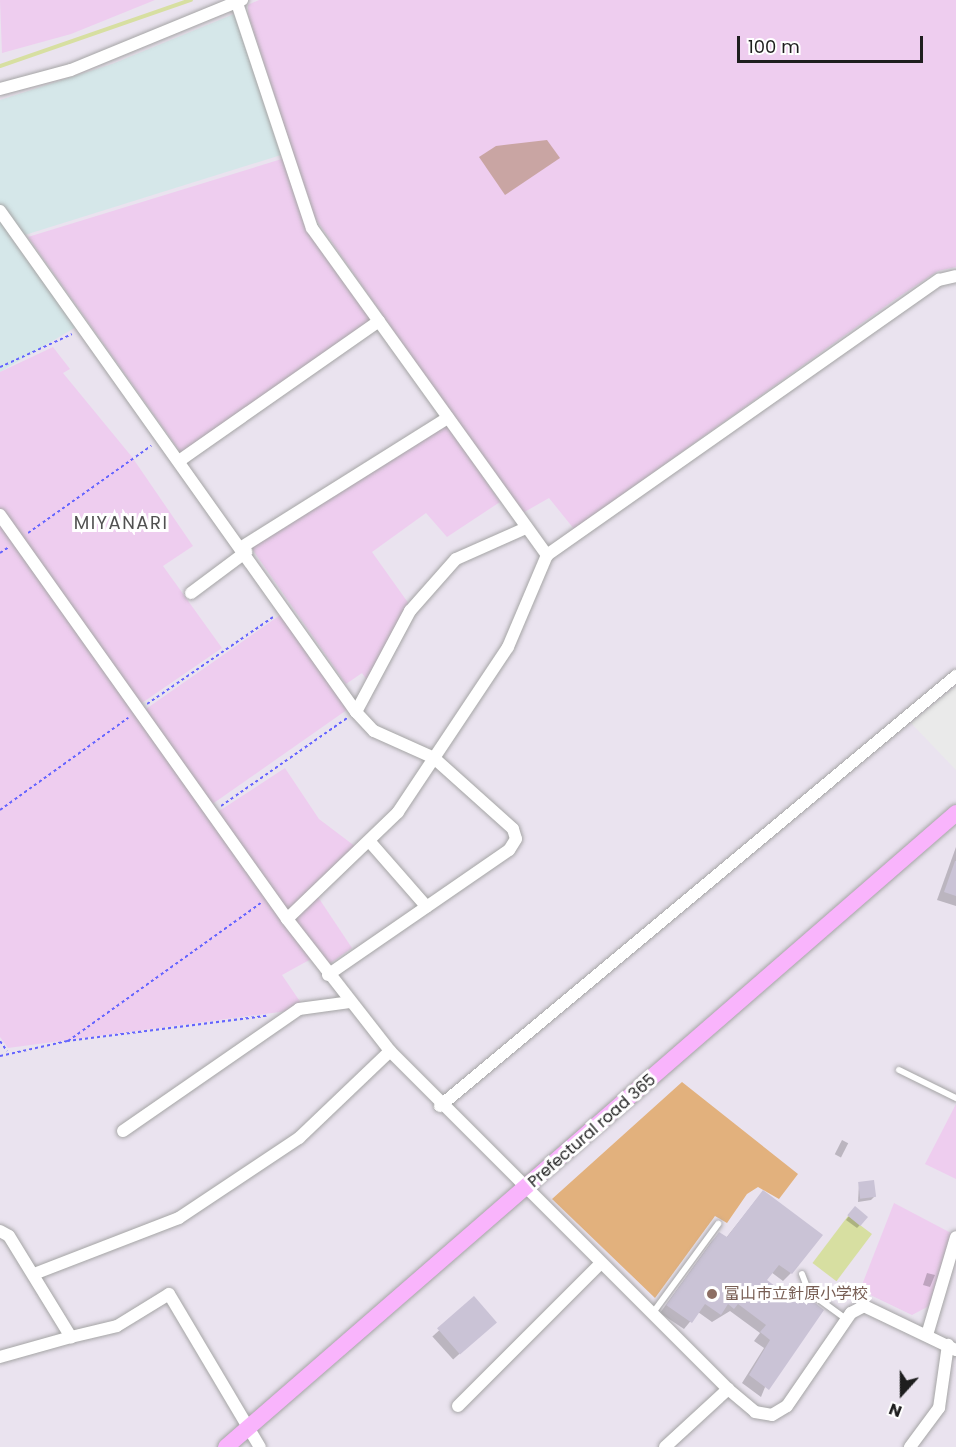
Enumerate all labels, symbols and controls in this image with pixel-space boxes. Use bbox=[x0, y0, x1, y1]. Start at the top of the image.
scale bar bbox=[740, 24, 926, 62]
text: 100 m bbox=[748, 34, 800, 59]
district label: MIYANARI bbox=[74, 512, 168, 534]
street label: Prefectural road 365 bbox=[524, 1070, 660, 1192]
place label: 富山市立針原小学校 bbox=[724, 1284, 868, 1304]
marker: 富山市立針原小学校 bbox=[705, 1287, 719, 1301]
north arrow bbox=[872, 1363, 932, 1423]
text: N bbox=[886, 1397, 905, 1423]

